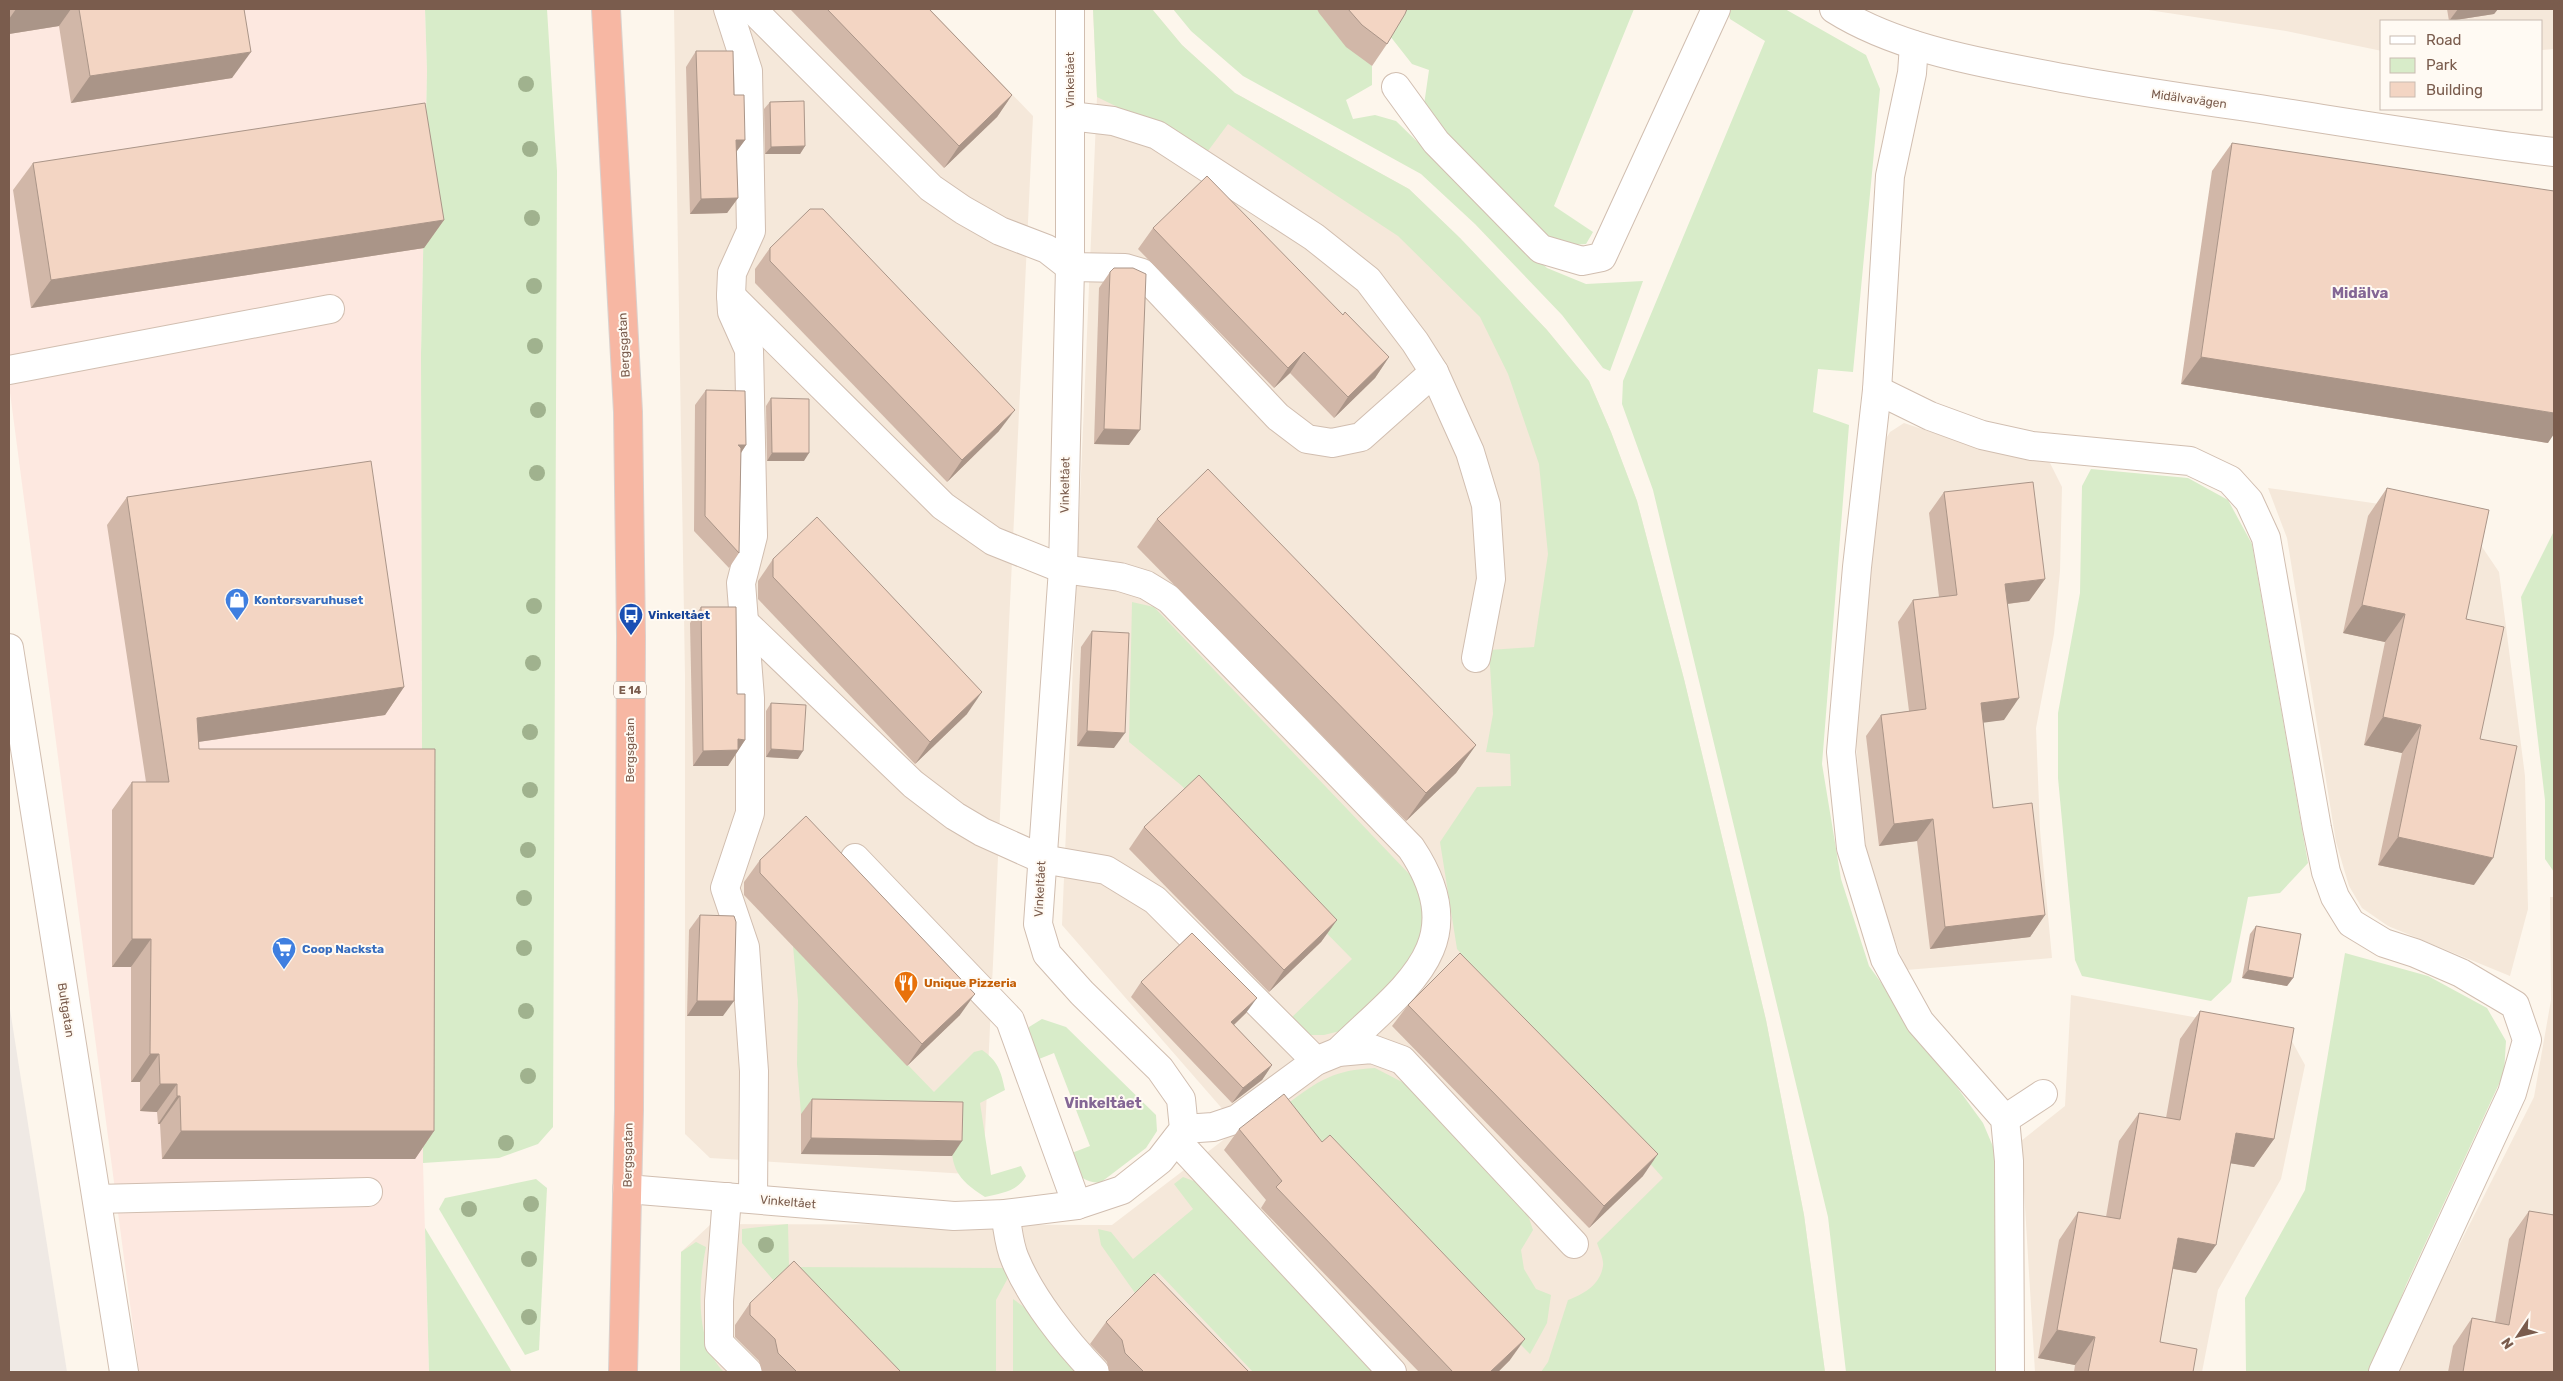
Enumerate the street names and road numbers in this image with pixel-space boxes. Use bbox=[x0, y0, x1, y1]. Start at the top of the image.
street label: Vinkeltået bbox=[1063, 52, 1077, 108]
street label: Midälvavägen bbox=[2150, 87, 2228, 111]
street label: Bergsgatan bbox=[615, 312, 633, 378]
street label: Vinkeltået bbox=[1058, 456, 1072, 513]
road number: E 14 bbox=[614, 682, 646, 698]
street label: Bergsgatan bbox=[623, 718, 637, 782]
street label: Vinkeltået bbox=[1032, 860, 1048, 917]
street label: Bultgatan bbox=[55, 982, 77, 1038]
street label: Bergsgatan bbox=[620, 1122, 636, 1188]
street label: Vinkeltået bbox=[759, 1193, 817, 1211]

